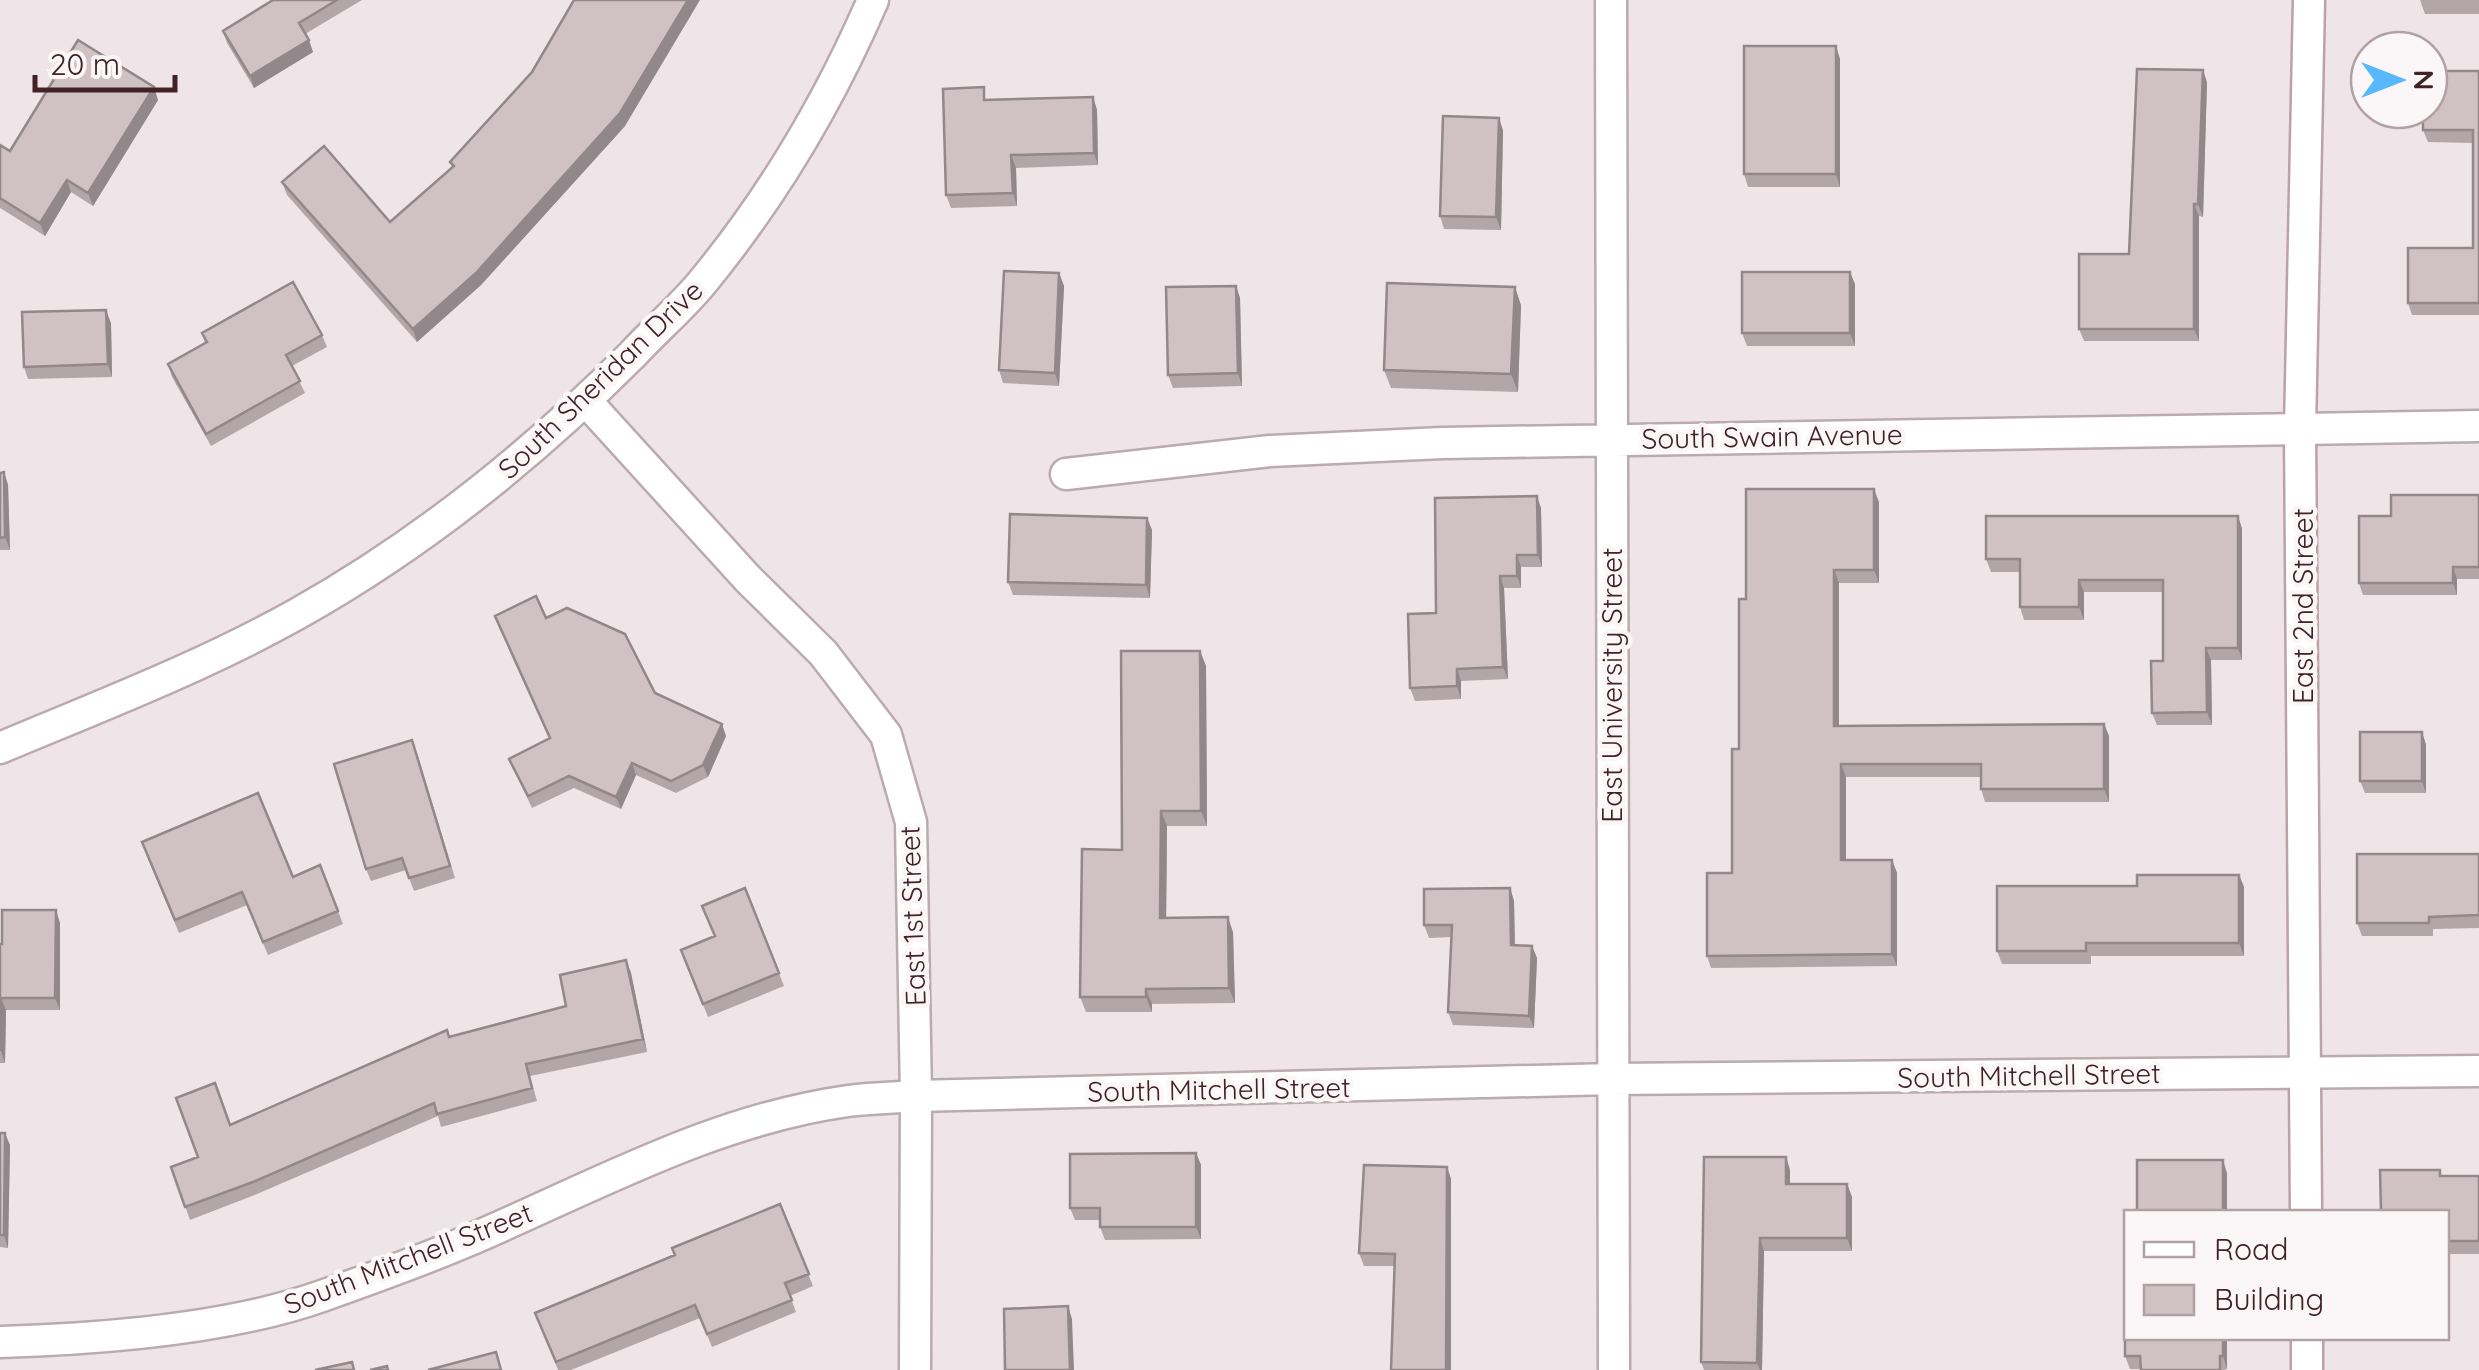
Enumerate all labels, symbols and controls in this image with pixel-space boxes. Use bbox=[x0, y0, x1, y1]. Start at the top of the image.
scale bar bbox=[35, 30, 175, 92]
north arrow bbox=[2349, 30, 2449, 130]
text: 20 m bbox=[50, 45, 120, 83]
text: N bbox=[2407, 70, 2442, 90]
street label: South Sheridan Drive bbox=[490, 272, 710, 486]
street label: South Swain Avenue bbox=[1641, 416, 1903, 456]
street label: East 2nd Street bbox=[2285, 508, 2320, 704]
street label: East University Street bbox=[1594, 547, 1629, 823]
street label: East 1st Street bbox=[891, 825, 933, 1007]
street label: South Mitchell Street bbox=[1897, 1055, 2161, 1095]
street label: South Mitchell Street bbox=[1087, 1069, 1351, 1109]
street label: South Mitchell Street bbox=[279, 1194, 537, 1322]
legend bbox=[2124, 1210, 2449, 1340]
text: Road bbox=[2214, 1230, 2288, 1268]
text: Building bbox=[2214, 1280, 2324, 1318]

